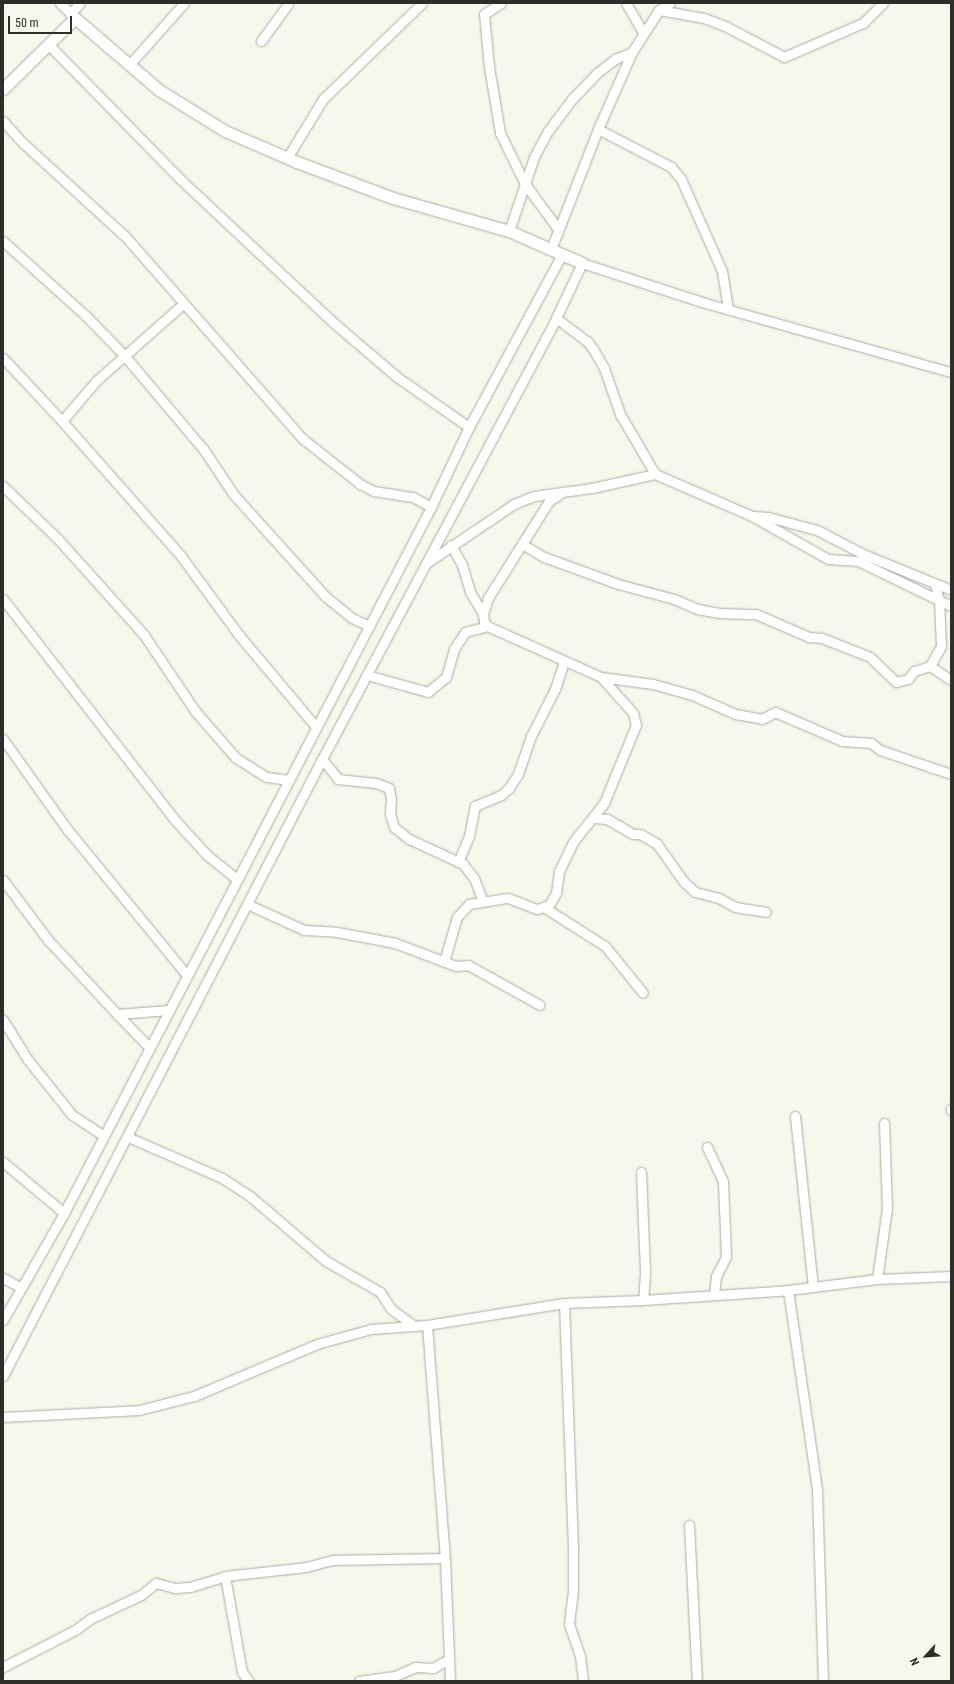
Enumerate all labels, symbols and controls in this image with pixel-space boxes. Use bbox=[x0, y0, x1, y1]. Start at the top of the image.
scale bar bbox=[10, 8, 74, 34]
text: 50 m bbox=[15, 16, 39, 30]
north arrow bbox=[906, 1636, 946, 1676]
text: N bbox=[907, 1656, 922, 1667]

